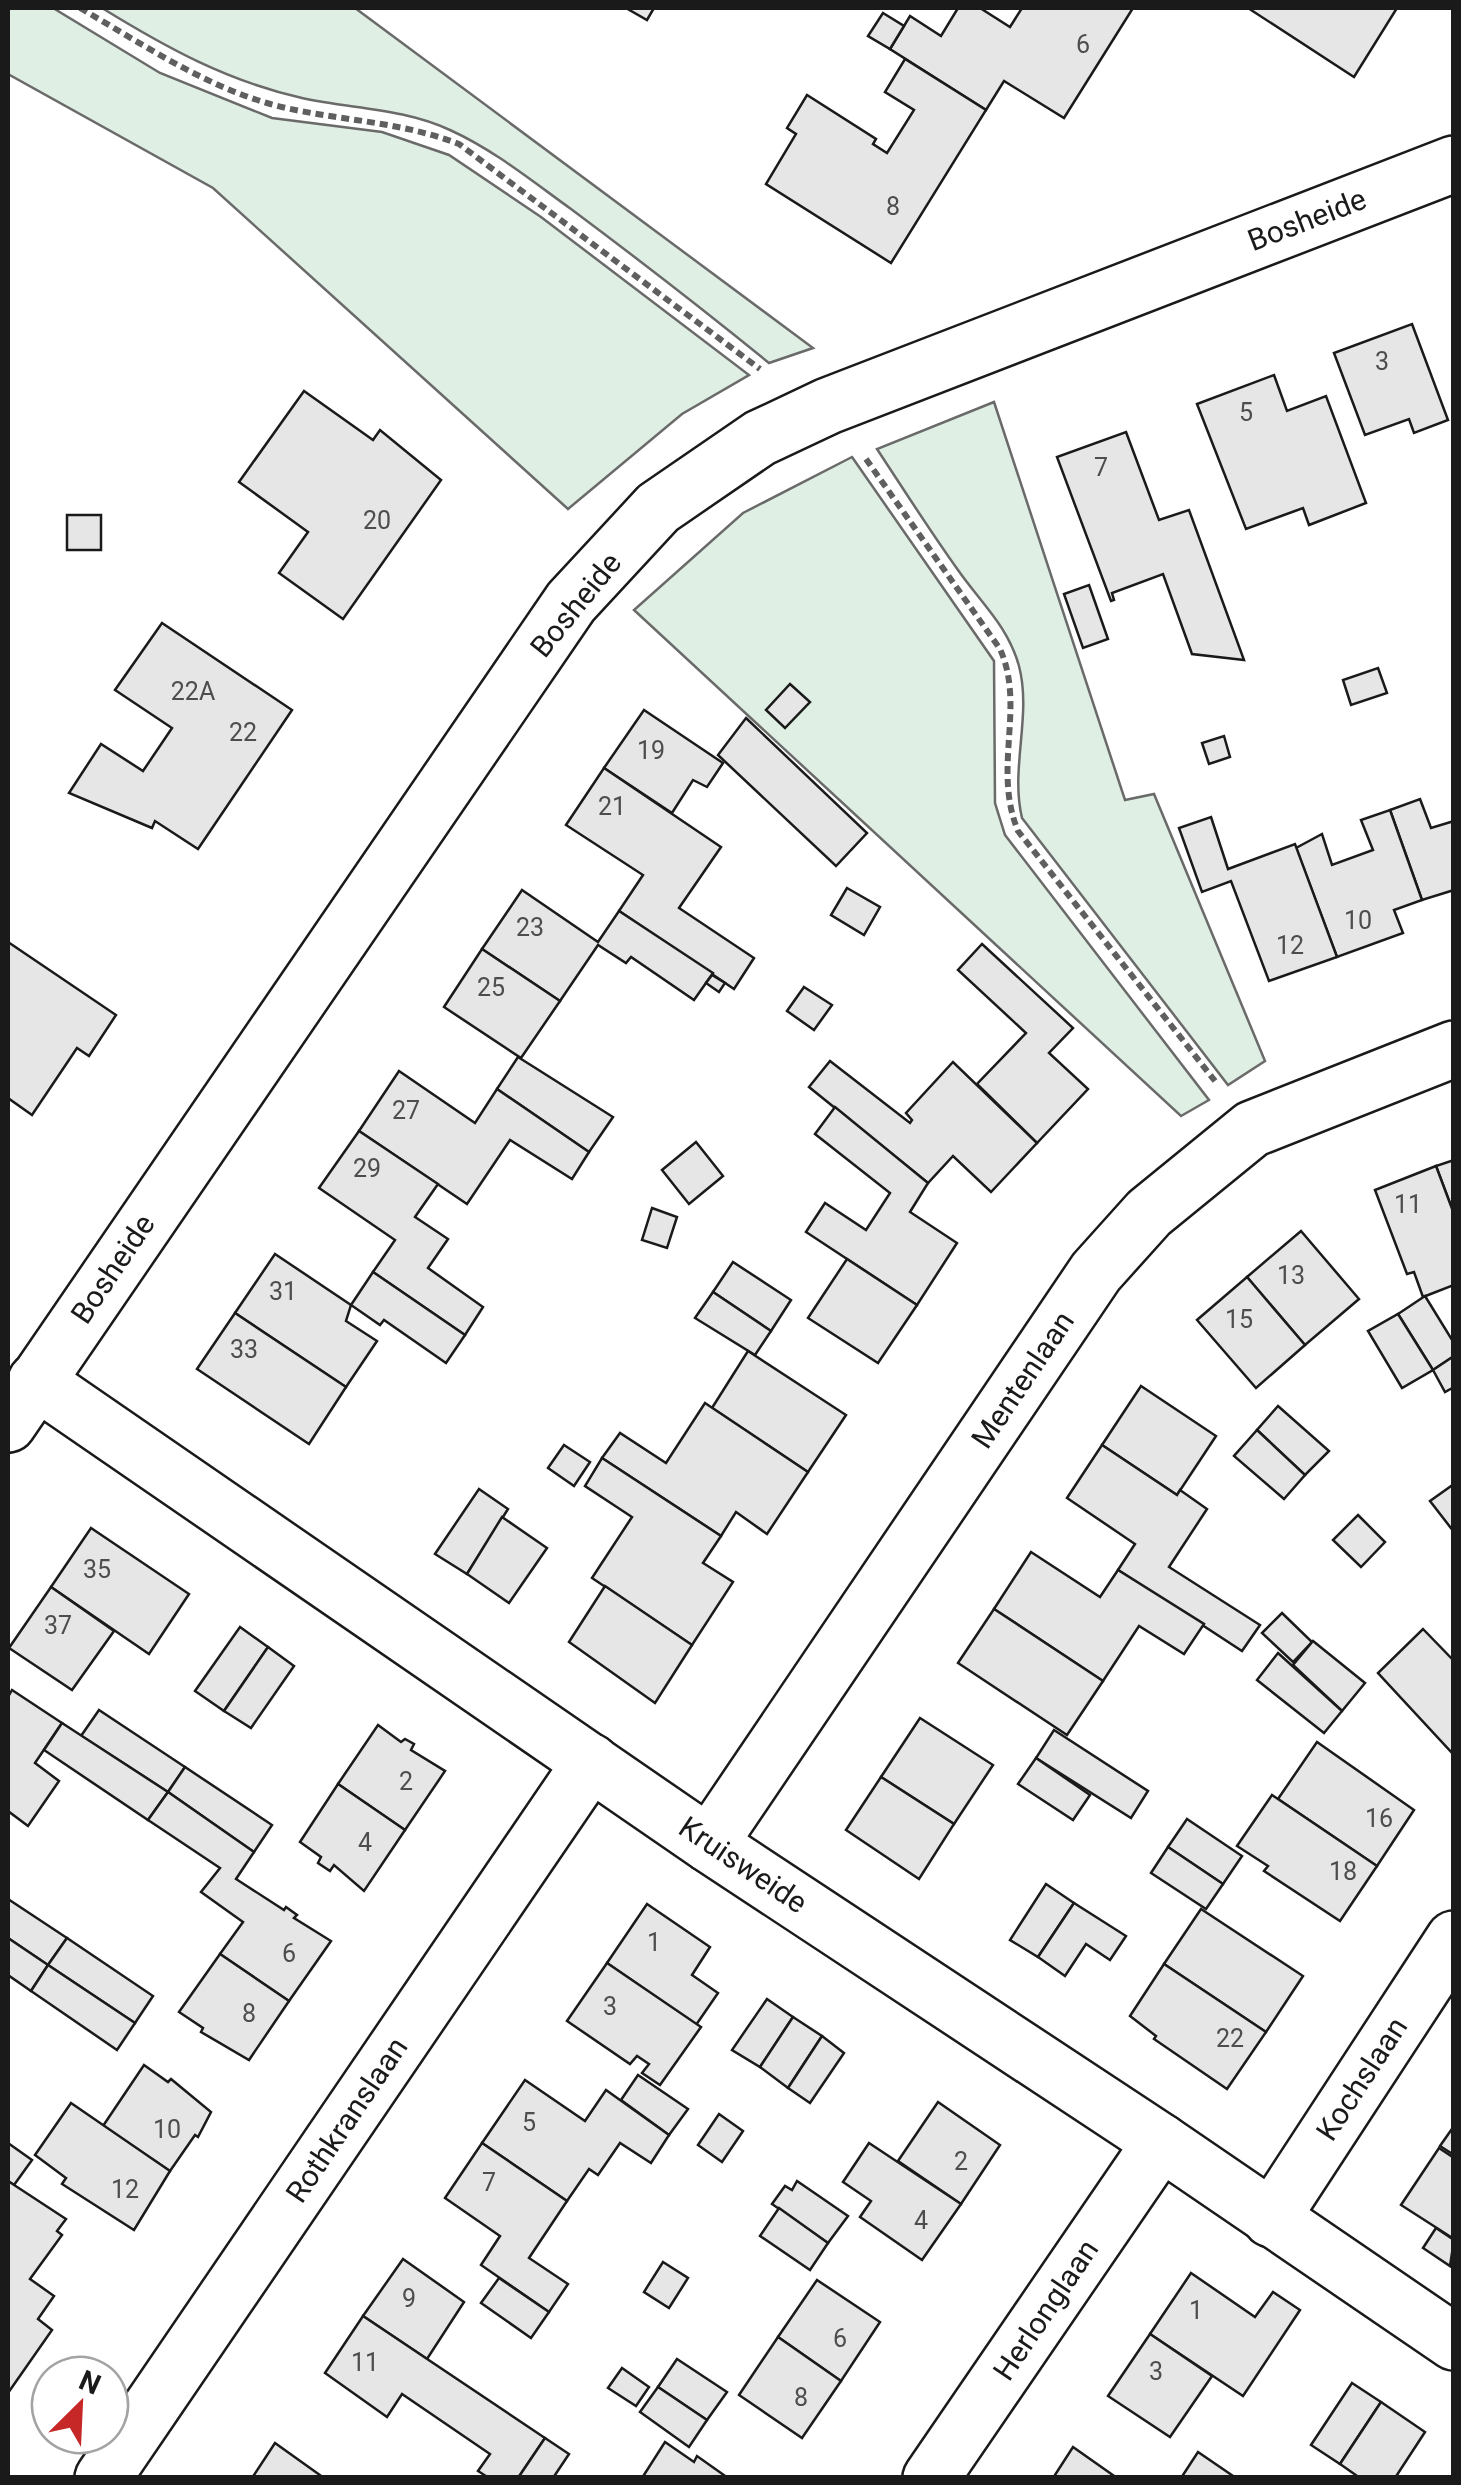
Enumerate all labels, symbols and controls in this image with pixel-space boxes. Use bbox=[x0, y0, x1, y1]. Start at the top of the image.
house number: 6 bbox=[1076, 30, 1090, 59]
street label: Bosheide bbox=[1243, 181, 1371, 258]
house number: 8 bbox=[886, 192, 900, 221]
house number: 3 bbox=[1375, 347, 1389, 376]
house number: 5 bbox=[1239, 398, 1253, 427]
house number: 7 bbox=[1094, 453, 1108, 482]
house number: 20 bbox=[363, 506, 391, 535]
street label: Bosheide bbox=[523, 546, 628, 664]
house number: 22A bbox=[171, 677, 215, 706]
house number: 22 bbox=[229, 718, 257, 747]
house number: 19 bbox=[637, 736, 665, 765]
house number: 21 bbox=[598, 792, 626, 821]
house number: 10 bbox=[1344, 906, 1372, 935]
house number: 23 bbox=[516, 913, 544, 942]
house number: 12 bbox=[1276, 931, 1304, 960]
house number: 25 bbox=[477, 973, 505, 1002]
house number: 27 bbox=[392, 1096, 420, 1125]
house number: 29 bbox=[353, 1154, 381, 1183]
house number: 11 bbox=[1394, 1190, 1422, 1219]
street label: Bosheide bbox=[63, 1208, 162, 1330]
house number: 13 bbox=[1277, 1261, 1305, 1290]
house number: 31 bbox=[269, 1277, 297, 1306]
street label: Mentenlaan bbox=[964, 1305, 1081, 1455]
house number: 15 bbox=[1225, 1305, 1253, 1334]
house number: 33 bbox=[230, 1335, 258, 1364]
house number: 35 bbox=[83, 1555, 111, 1584]
house number: 37 bbox=[44, 1611, 72, 1640]
house number: 2 bbox=[399, 1767, 413, 1796]
house number: 16 bbox=[1365, 1804, 1393, 1833]
street label: Kruisweide bbox=[673, 1809, 814, 1920]
house number: 4 bbox=[358, 1828, 372, 1857]
house number: 18 bbox=[1329, 1857, 1357, 1886]
house number: 1 bbox=[647, 1928, 661, 1957]
house number: 6 bbox=[282, 1939, 296, 1968]
house number: 3 bbox=[603, 1992, 617, 2021]
house number: 8 bbox=[242, 1999, 256, 2028]
street label: Kochslaan bbox=[1309, 2011, 1414, 2147]
house number: 22 bbox=[1216, 2024, 1244, 2053]
street label: Rothkranslaan bbox=[279, 2031, 415, 2209]
house number: 5 bbox=[522, 2108, 536, 2137]
house number: 10 bbox=[153, 2115, 181, 2144]
house number: 2 bbox=[954, 2147, 968, 2176]
house number: 7 bbox=[482, 2168, 496, 2197]
house number: 12 bbox=[111, 2175, 139, 2204]
house number: 4 bbox=[914, 2206, 928, 2235]
street label: Herlonglaan bbox=[986, 2233, 1105, 2387]
house number: 9 bbox=[402, 2284, 416, 2313]
house number: 1 bbox=[1189, 2296, 1203, 2325]
house number: 6 bbox=[833, 2324, 847, 2353]
house number: 11 bbox=[351, 2348, 379, 2377]
north arrow bbox=[30, 2355, 130, 2455]
house number: 3 bbox=[1149, 2357, 1163, 2386]
text: N bbox=[74, 2364, 106, 2402]
house number: 8 bbox=[794, 2383, 808, 2412]

